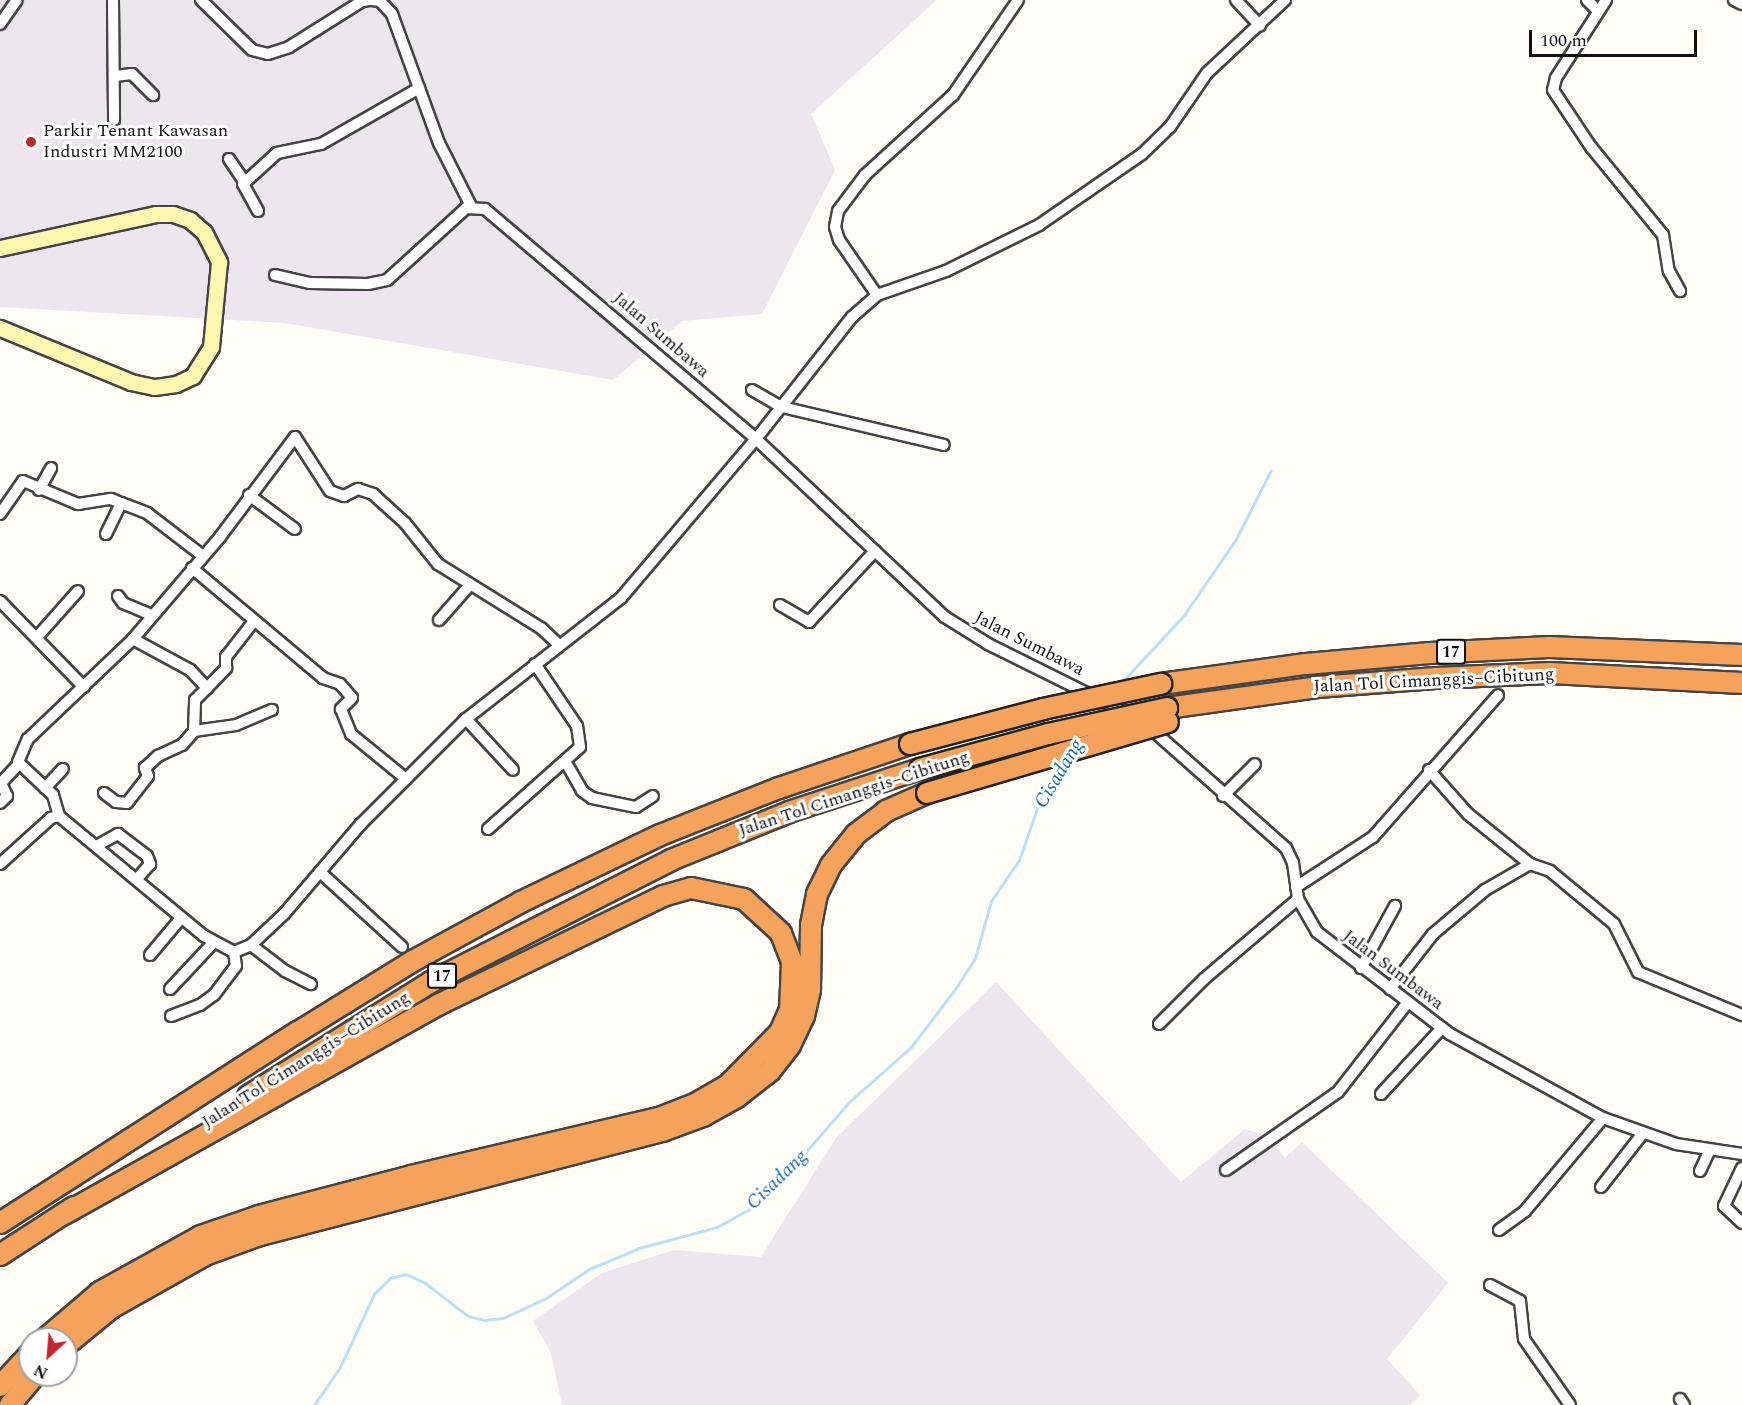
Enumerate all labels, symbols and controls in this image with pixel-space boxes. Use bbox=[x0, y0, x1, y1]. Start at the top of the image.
scale bar bbox=[1532, 18, 1700, 56]
text: 100 m bbox=[1540, 27, 1587, 54]
place label: Parkir Tenant Kawasan Industri MM2100 bbox=[43, 121, 228, 164]
marker: Parkir Tenant Kawasan Industri MM2100 bbox=[24, 135, 38, 149]
street label: Jalan Sumbawa bbox=[608, 287, 714, 383]
street label: Jalan Sumbawa bbox=[970, 607, 1088, 681]
road number: 17 bbox=[1436, 639, 1466, 665]
street label: Jalan Tol Cimanggis–Cibitung bbox=[1313, 664, 1555, 698]
water label: Cisadang bbox=[1029, 735, 1089, 813]
street label: Jalan Tol Cimanggis–Cibitung bbox=[736, 746, 972, 842]
street label: Jalan Sumbawa bbox=[1338, 925, 1448, 1015]
road number: 17 bbox=[427, 963, 457, 989]
street label: Jalan Tol Cimanggis–Cibitung bbox=[198, 987, 414, 1133]
water label: Cisadang bbox=[741, 1145, 813, 1215]
north arrow bbox=[18, 1327, 78, 1387]
text: N bbox=[30, 1358, 52, 1385]

